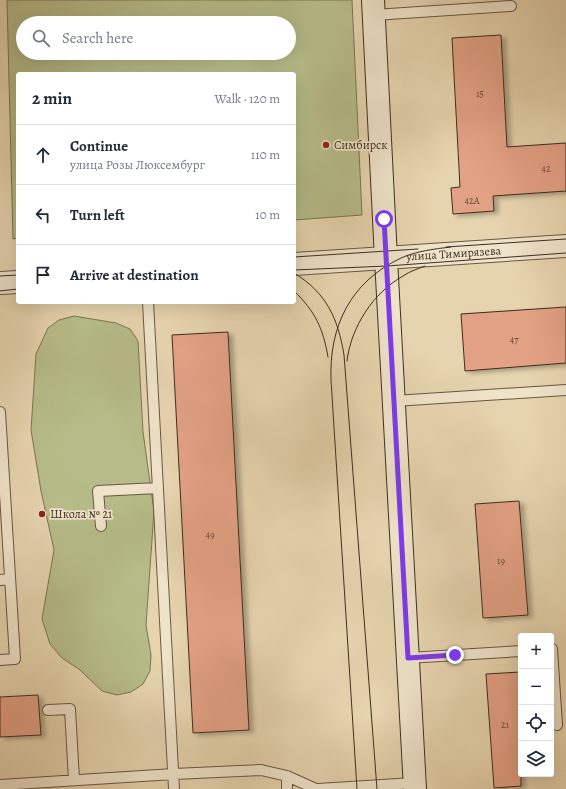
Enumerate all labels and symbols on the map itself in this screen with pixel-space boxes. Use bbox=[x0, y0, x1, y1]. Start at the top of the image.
house number: 15 bbox=[476, 87, 484, 100]
place label: Симбирск bbox=[334, 137, 387, 153]
marker: Симбирск bbox=[321, 140, 331, 150]
house number: 42 bbox=[541, 162, 551, 175]
house number: 42А bbox=[464, 194, 480, 207]
route start bbox=[375, 210, 393, 228]
street label: улица Тимирязева bbox=[405, 242, 502, 265]
house number: 47 bbox=[510, 333, 519, 346]
place label: Школа № 21 bbox=[50, 506, 112, 522]
marker: Школа № 21 bbox=[37, 509, 47, 519]
house number: 49 bbox=[205, 528, 215, 541]
house number: 19 bbox=[497, 554, 505, 567]
route end bbox=[446, 646, 464, 664]
house number: 21 bbox=[501, 718, 510, 731]

